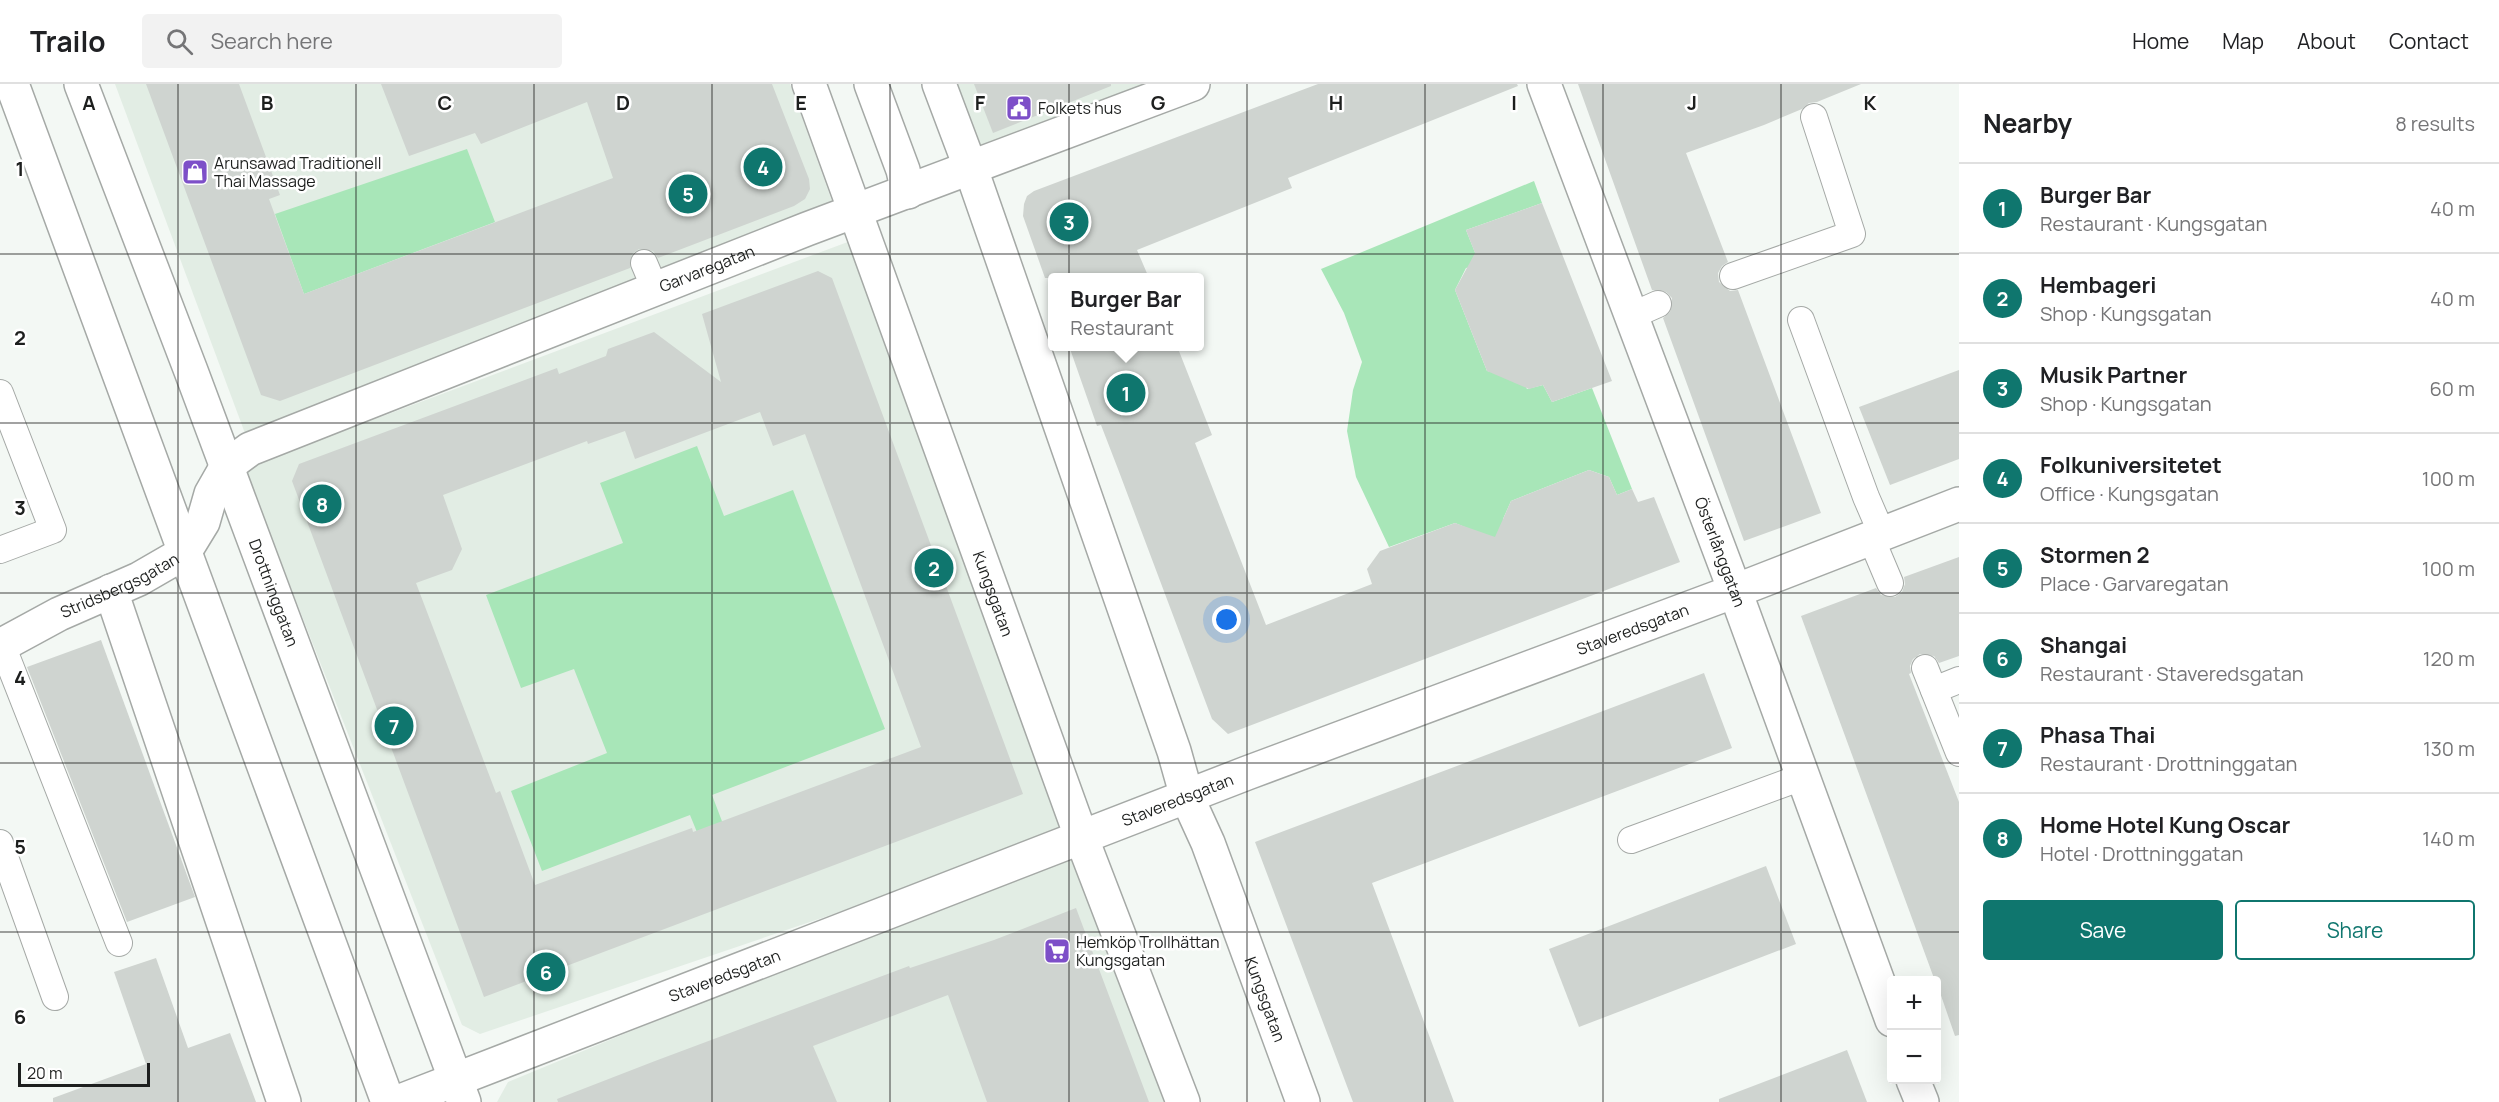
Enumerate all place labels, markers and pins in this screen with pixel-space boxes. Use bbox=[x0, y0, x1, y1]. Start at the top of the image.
public building icon: Folkets hus bbox=[1004, 93, 1034, 123]
place label: Folkets hus bbox=[1038, 97, 1122, 119]
pin: 4 bbox=[744, 144, 783, 190]
place label: Arunsawad Traditionell Thai Massage bbox=[214, 152, 381, 192]
shop icon: Arunsawad Traditionell Thai Massage bbox=[180, 157, 210, 187]
pin: 5 bbox=[668, 172, 708, 216]
pin: 3 bbox=[1050, 200, 1088, 244]
pin: 1 bbox=[1106, 370, 1146, 416]
pin: 8 bbox=[302, 482, 342, 526]
pin: 2 bbox=[914, 546, 954, 590]
pin: 7 bbox=[374, 704, 414, 748]
place label: Hemköp Trollhättan Kungsgatan bbox=[1076, 931, 1219, 971]
supermarket icon: Hemköp Trollhättan Kungsgatan bbox=[1042, 936, 1072, 966]
pin: 6 bbox=[526, 950, 566, 994]

